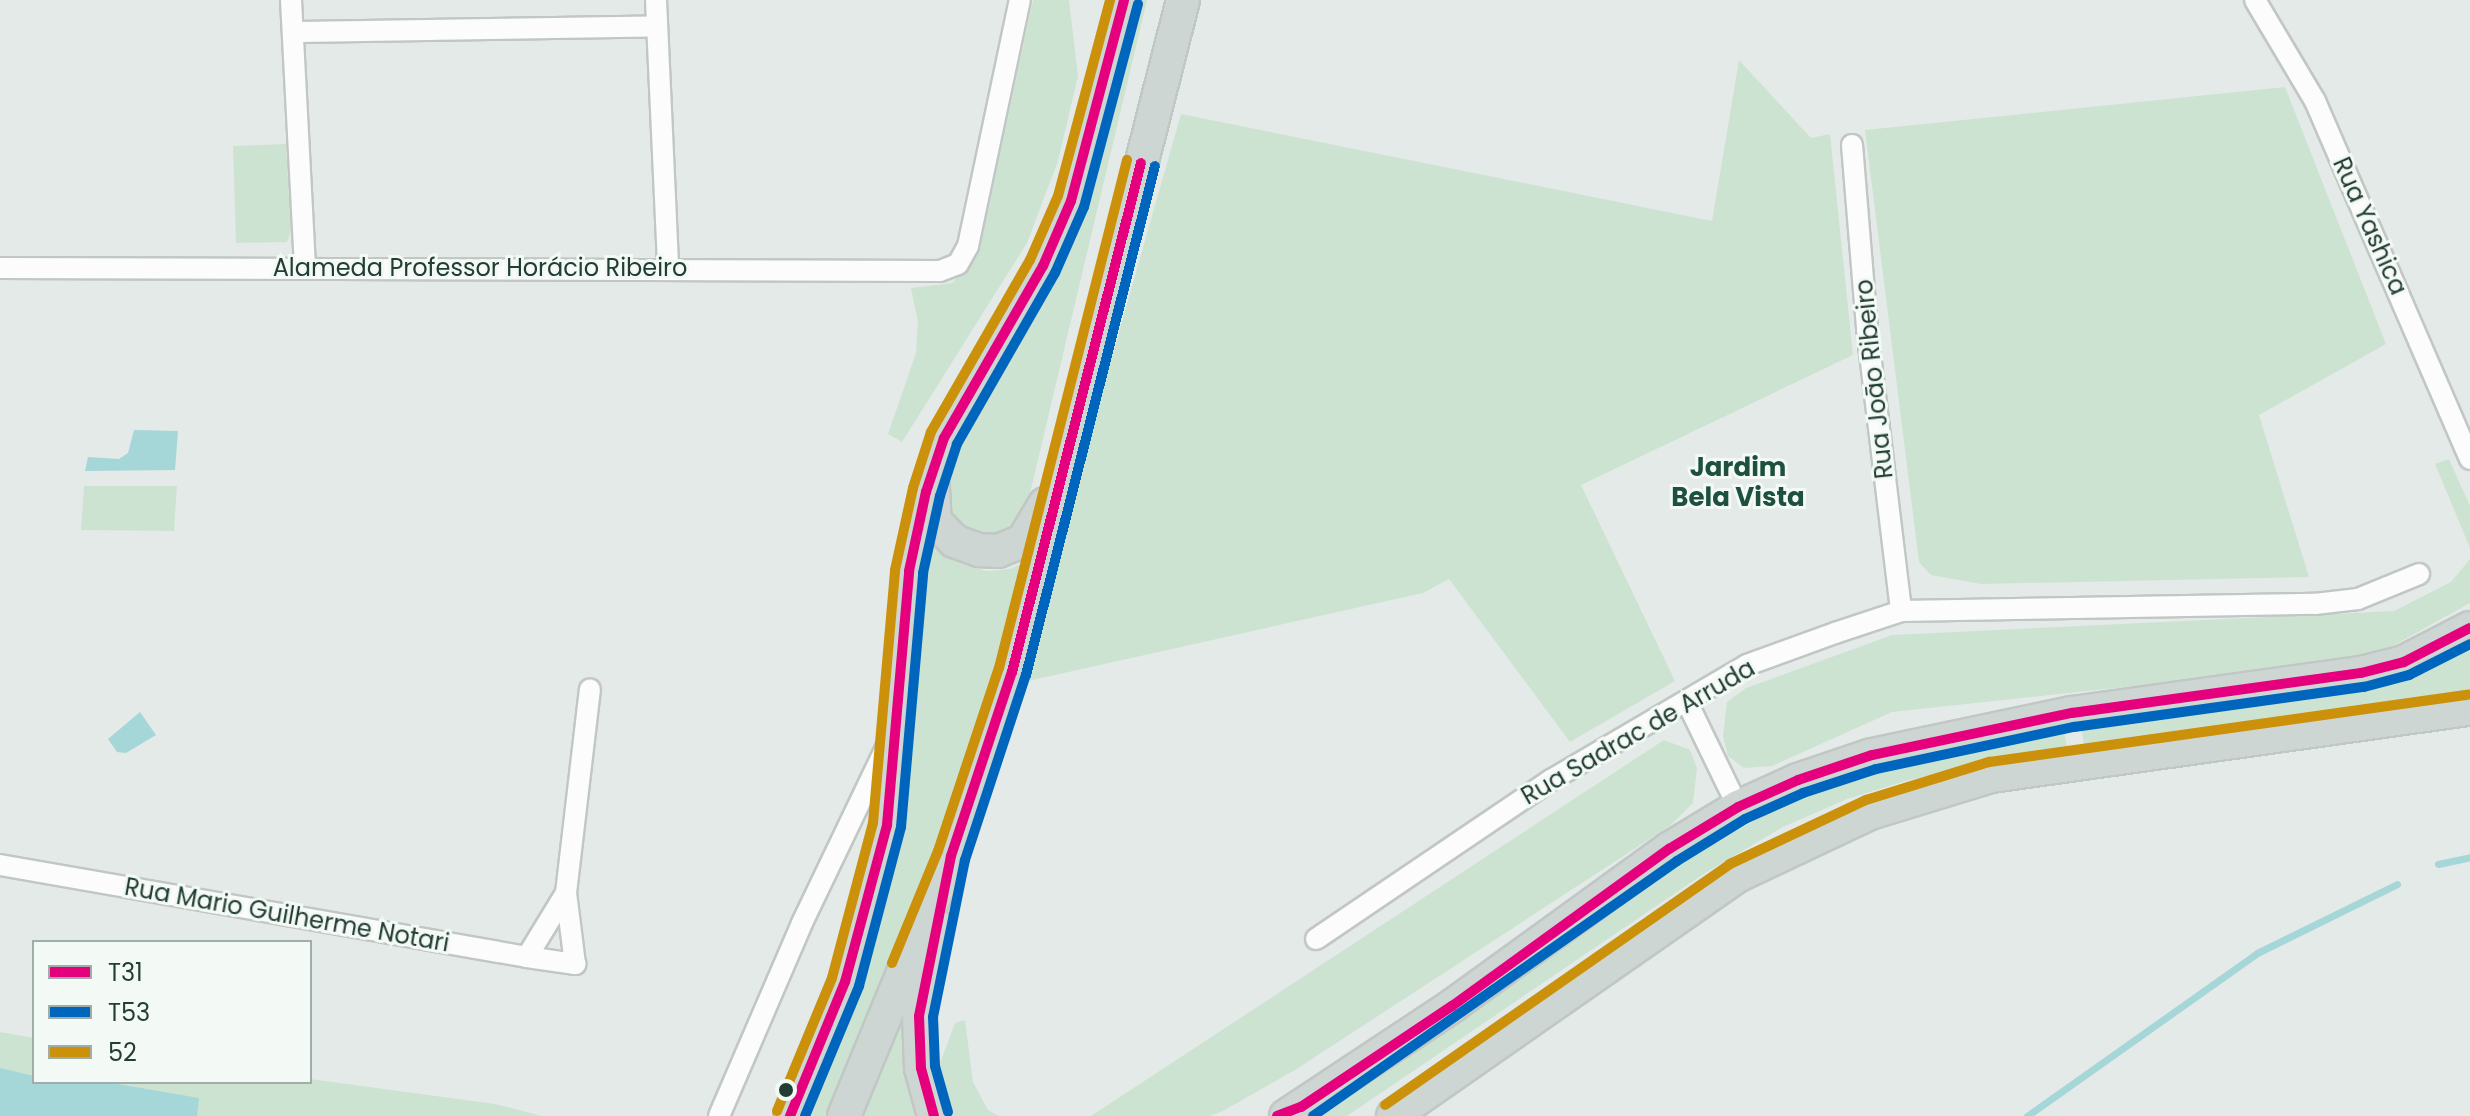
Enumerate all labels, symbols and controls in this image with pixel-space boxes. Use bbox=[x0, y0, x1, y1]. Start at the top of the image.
street label: Rua Yashica bbox=[2327, 153, 2413, 299]
street label: Alameda Professor Horácio Ribeiro bbox=[273, 254, 687, 282]
street label: Rua Joāo Ribeiro bbox=[1849, 278, 1899, 480]
district label: Jardim Bela Vista bbox=[1671, 452, 1805, 514]
street label: Rua Sadrac de Arruda bbox=[1516, 653, 1760, 811]
street label: Rua Mario Guilherme Notari bbox=[122, 872, 452, 958]
legend bbox=[32, 940, 312, 1084]
text: T31 bbox=[108, 956, 143, 989]
text: T53 bbox=[108, 996, 150, 1029]
text: 52 bbox=[108, 1036, 137, 1069]
unlabelled marker bbox=[778, 1082, 794, 1098]

